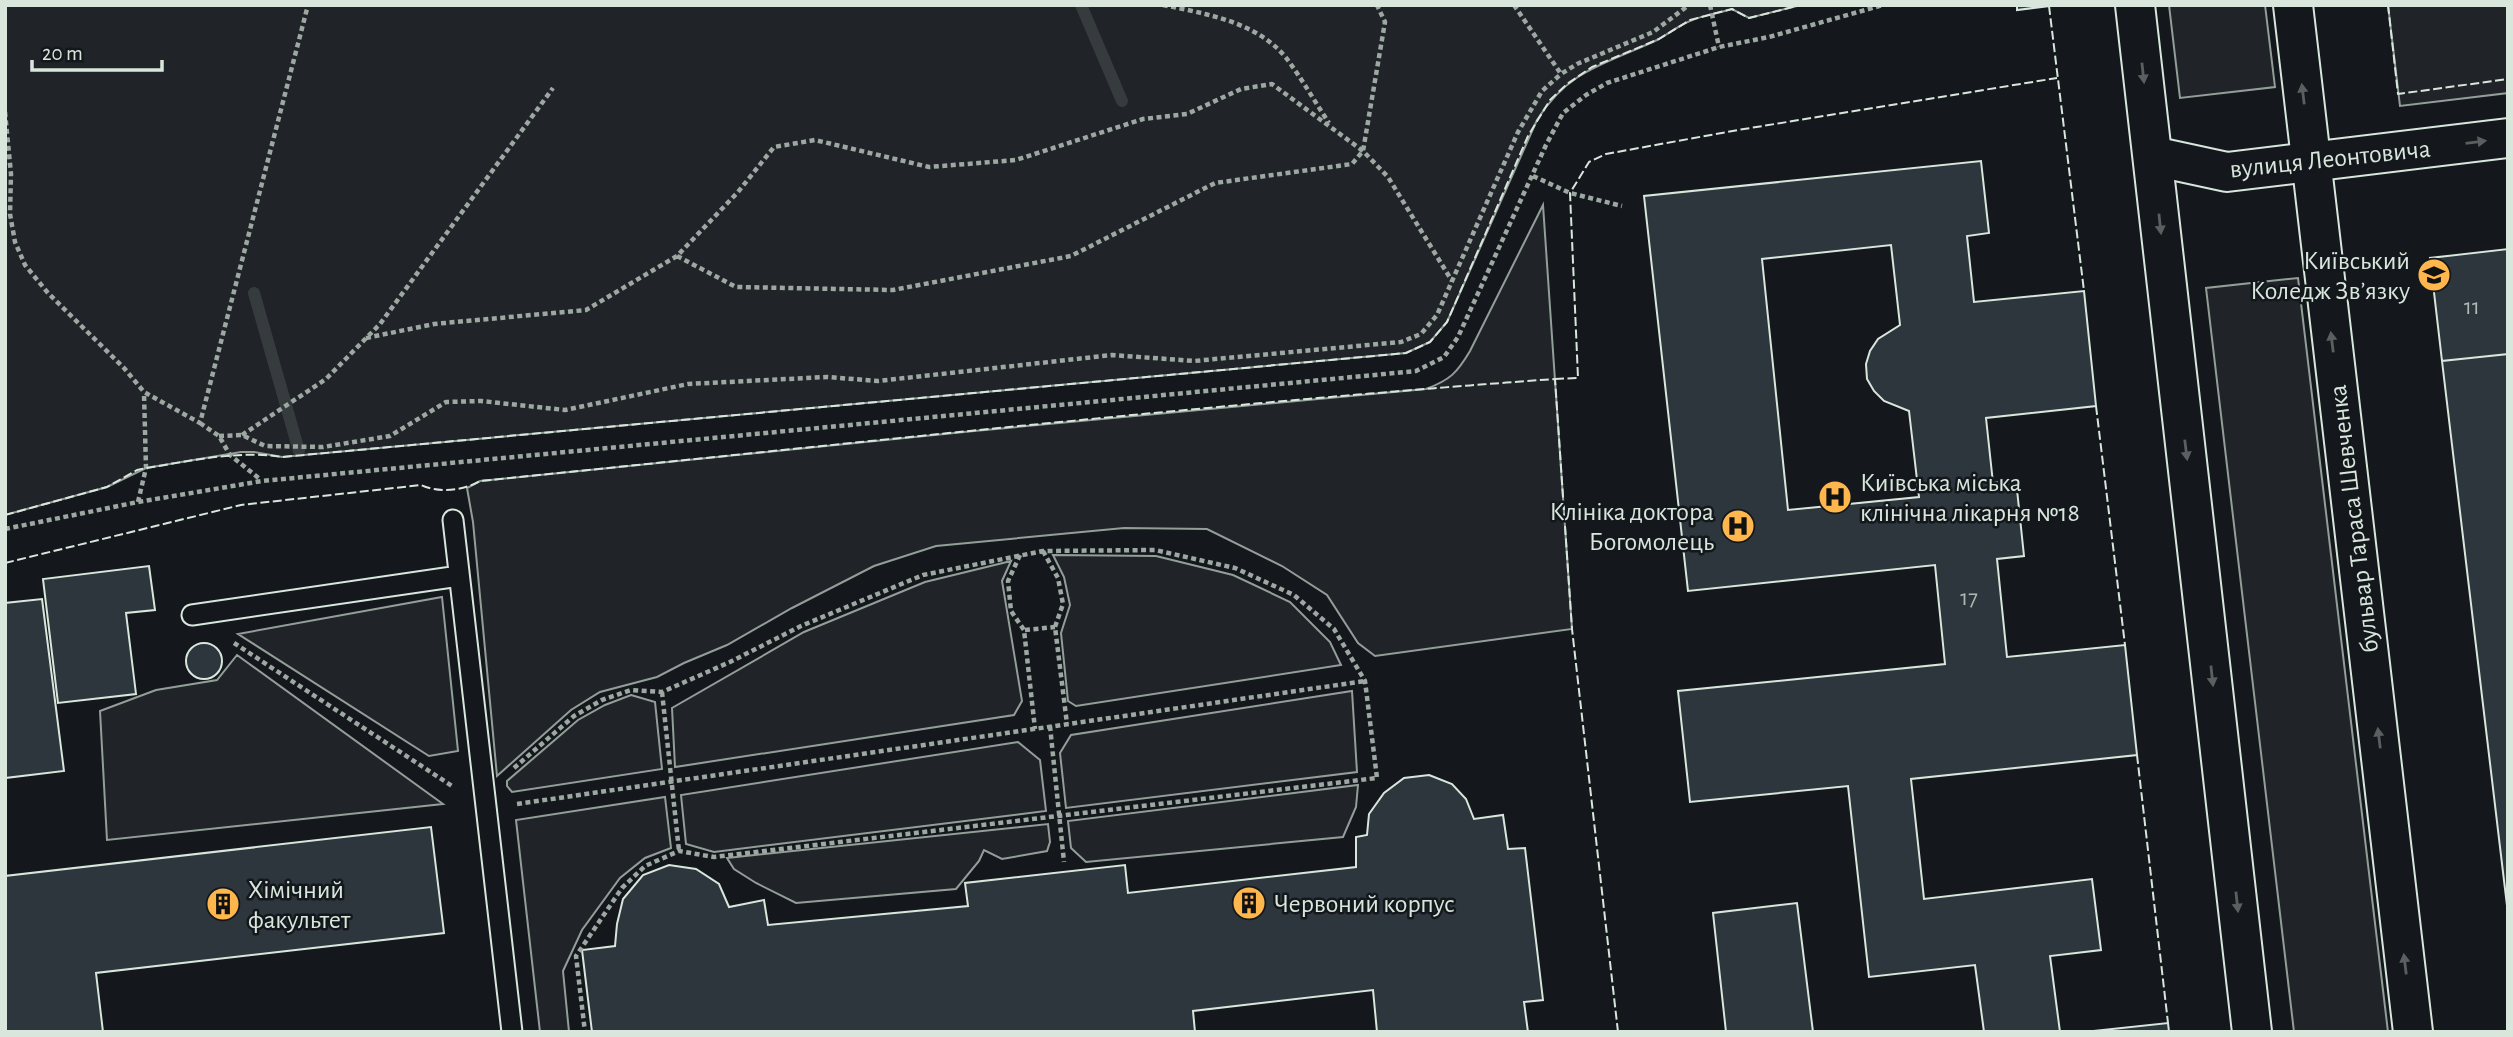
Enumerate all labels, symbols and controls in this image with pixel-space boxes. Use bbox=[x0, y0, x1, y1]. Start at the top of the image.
scale bar bbox=[32, 28, 161, 72]
text: 20 m bbox=[42, 43, 83, 64]
one-way arrow bbox=[2138, 62, 2149, 84]
one-way arrow bbox=[2298, 82, 2309, 104]
street label: вулиця Леонтовича bbox=[2228, 136, 2432, 182]
one-way arrow bbox=[2465, 136, 2487, 147]
one-way arrow bbox=[2155, 213, 2166, 235]
place label: Київський Коледж Зв’язку bbox=[2250, 248, 2410, 304]
school or university icon: Київський Коледж Зв’язку bbox=[2415, 256, 2453, 294]
house number: 11 bbox=[2464, 296, 2480, 319]
one-way arrow bbox=[2327, 331, 2338, 353]
street label: бульвар Тараса Шевченка bbox=[2325, 383, 2383, 654]
one-way arrow bbox=[2181, 439, 2192, 461]
place label: Київська міська клінічна лікарня №18 bbox=[1860, 470, 2080, 526]
hospital icon: Київська міська клінічна лікарня №18 bbox=[1816, 478, 1854, 516]
place label: Клініка доктора Богомолець bbox=[1550, 499, 1714, 555]
hospital icon: Клініка доктора Богомолець bbox=[1719, 507, 1757, 545]
house number: 17 bbox=[1960, 587, 1978, 610]
one-way arrow bbox=[2206, 665, 2217, 687]
one-way arrow bbox=[2373, 727, 2384, 749]
place label: Хімічний факультет bbox=[248, 877, 351, 933]
building icon: Червоний корпус bbox=[1230, 884, 1268, 922]
building icon: Хімічний факультет bbox=[204, 885, 242, 923]
place label: Червоний корпус bbox=[1274, 891, 1455, 917]
one-way arrow bbox=[2232, 891, 2243, 913]
one-way arrow bbox=[2400, 953, 2411, 975]

